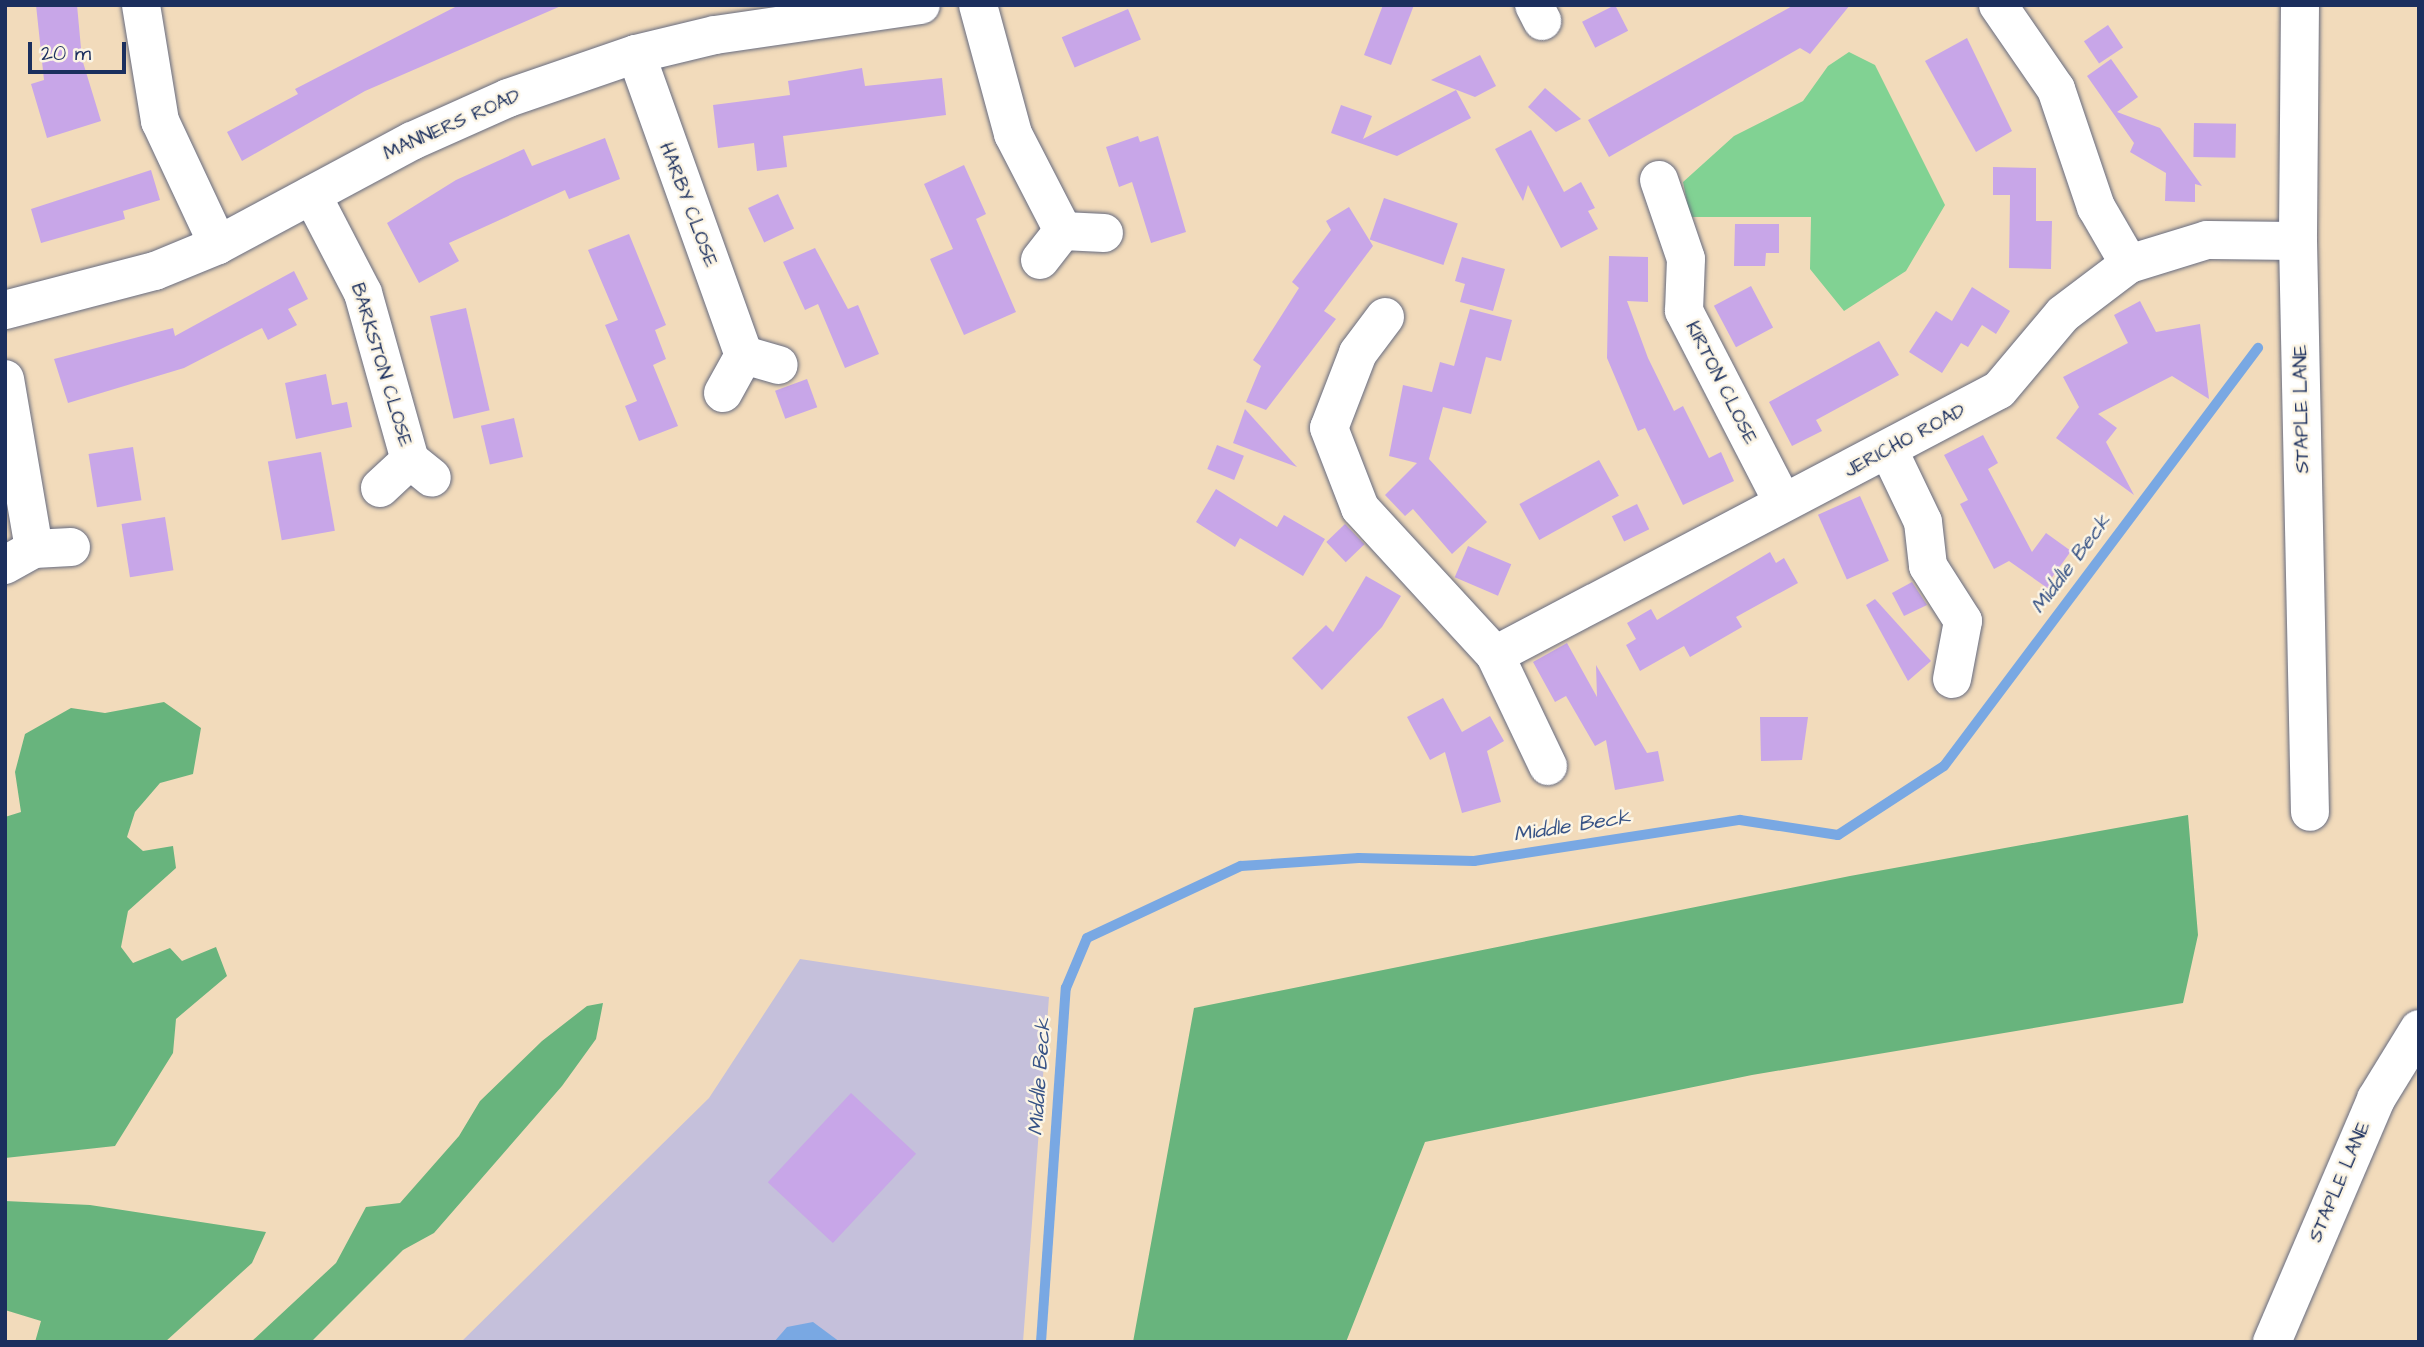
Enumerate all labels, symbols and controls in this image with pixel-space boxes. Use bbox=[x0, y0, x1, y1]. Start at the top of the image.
scale bar bbox=[32, 28, 130, 72]
text: 20 m bbox=[41, 39, 91, 68]
street label: MANNERS ROAD bbox=[380, 85, 524, 165]
street label: HARBY CLOSE bbox=[654, 140, 722, 270]
street label: BARKSTON CLOSE bbox=[345, 280, 417, 450]
street label: KIRTON CLOSE bbox=[1680, 318, 1762, 448]
street label: STAPLE LANE bbox=[2289, 344, 2315, 474]
street label: JERICHO ROAD bbox=[1841, 400, 1969, 482]
water label: Middle Beck bbox=[2026, 509, 2116, 619]
water label: Middle Beck bbox=[1512, 804, 1632, 848]
water label: Middle Beck bbox=[1023, 1017, 1057, 1137]
street label: STAPLE LANE bbox=[2304, 1118, 2376, 1246]

